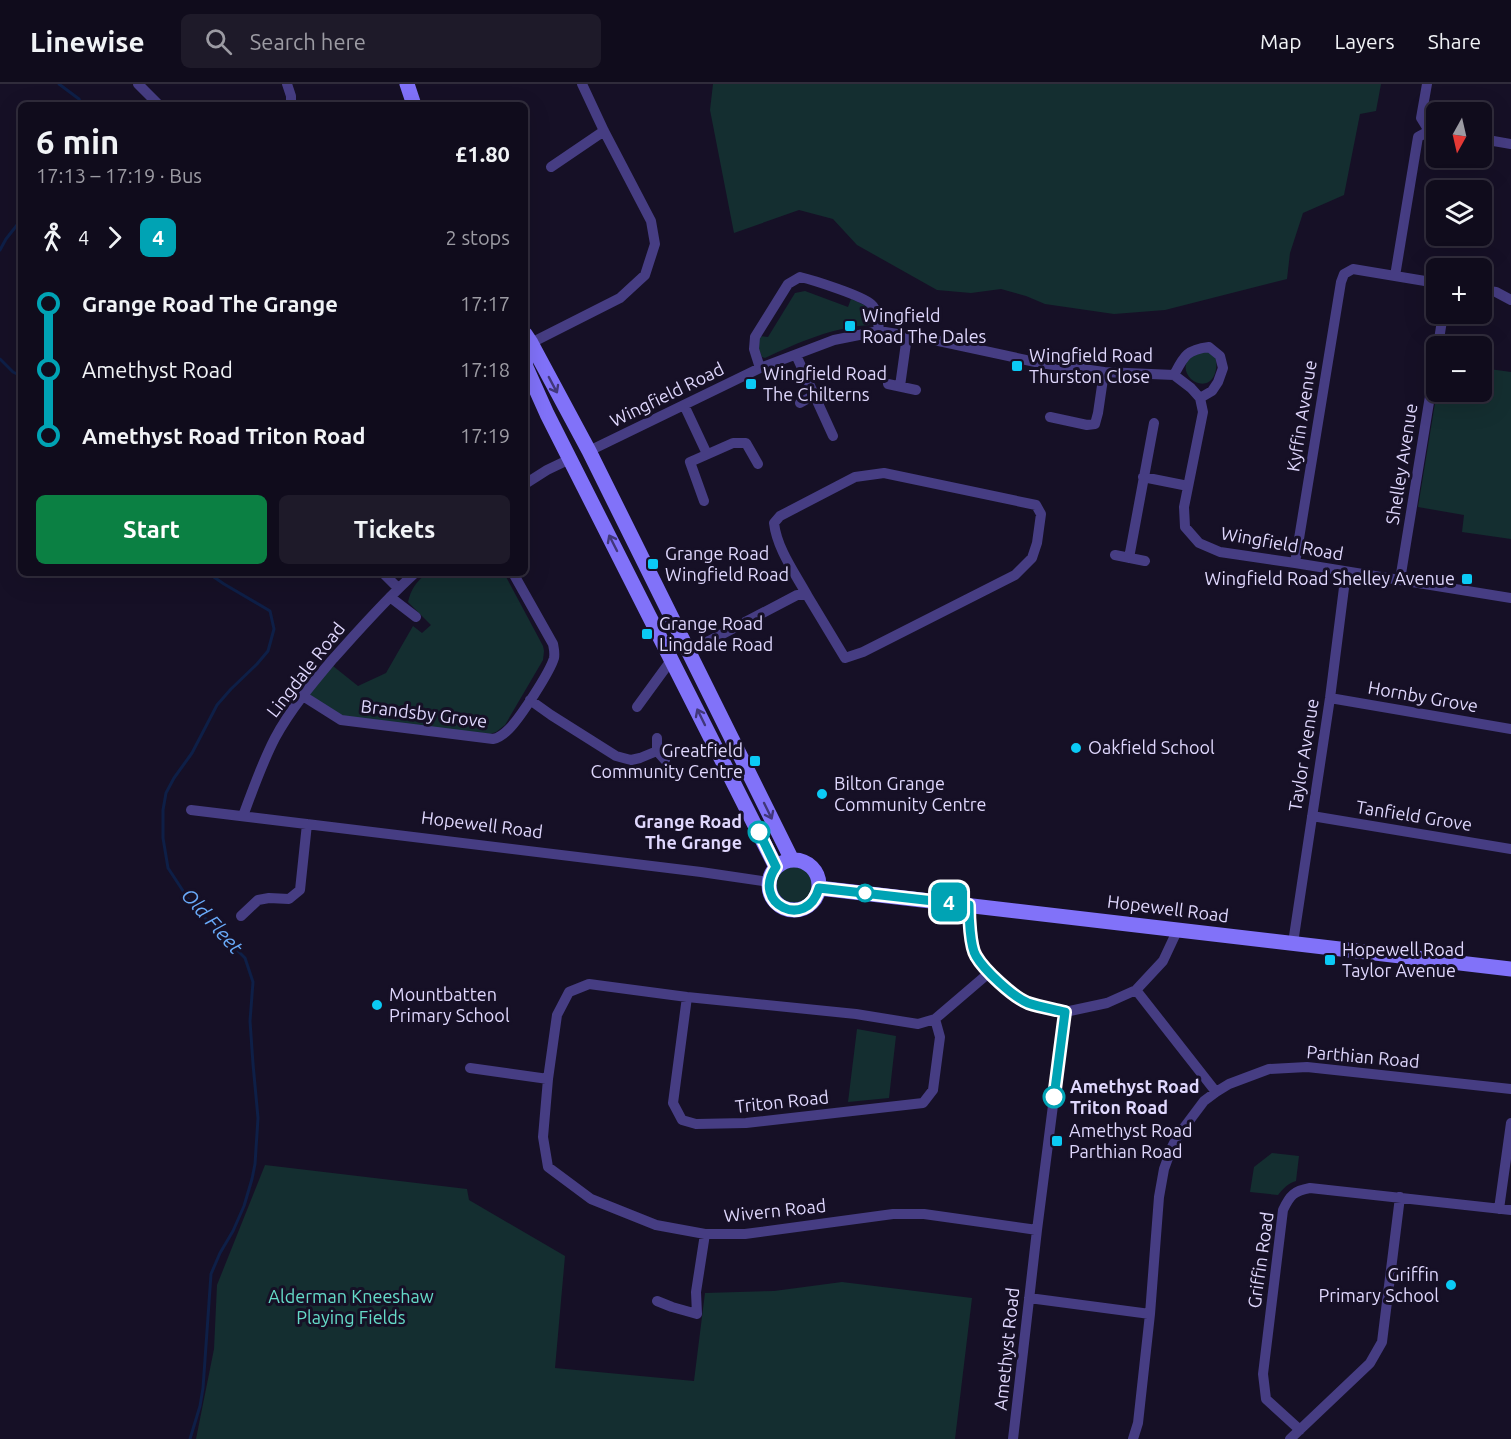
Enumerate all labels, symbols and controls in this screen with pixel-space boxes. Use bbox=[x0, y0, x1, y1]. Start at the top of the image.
search box bbox=[181, 14, 601, 68]
icon: search bbox=[202, 25, 235, 58]
text: Linewise bbox=[30, 26, 145, 57]
text: Search here bbox=[250, 29, 366, 54]
text: Map bbox=[1260, 29, 1301, 53]
text: Layers bbox=[1334, 29, 1395, 53]
text: Share bbox=[1428, 29, 1481, 53]
north arrow bbox=[1426, 102, 1492, 168]
map controls bbox=[1426, 102, 1492, 402]
text: 6 min bbox=[36, 123, 119, 160]
text: £1.80 bbox=[455, 141, 510, 166]
text: 17:13 – 17:19 · Bus bbox=[36, 164, 202, 187]
button: layers bbox=[1426, 180, 1492, 246]
icon: walk bbox=[36, 221, 69, 254]
icon: forward bbox=[98, 221, 131, 254]
text: 4 bbox=[152, 225, 164, 249]
text: 4 bbox=[78, 226, 89, 249]
text: 2 stops bbox=[446, 226, 510, 249]
button: + bbox=[1426, 258, 1492, 324]
text: Grange Road The Grange bbox=[82, 291, 338, 316]
text: 17:17 bbox=[460, 292, 510, 315]
place label: Wingfield Road The Dales bbox=[862, 305, 987, 346]
marker: Wingfield Road The Dales bbox=[843, 319, 857, 333]
button: − bbox=[1426, 336, 1492, 402]
place label: Wingfield Road Thurston Close bbox=[1029, 345, 1153, 386]
text: Amethyst Road bbox=[82, 357, 233, 382]
text: 17:18 bbox=[460, 358, 510, 381]
street label: Wingfield Road bbox=[606, 358, 727, 430]
marker: Wingfield Road Thurston Close bbox=[1010, 359, 1024, 373]
street label: Kyffin Avenue bbox=[1282, 359, 1320, 473]
place label: Wingfield Road The Chilterns bbox=[763, 363, 887, 404]
one-way arrow bbox=[547, 376, 559, 393]
marker: Wingfield Road The Chilterns bbox=[744, 377, 758, 391]
street label: Shelley Avenue bbox=[1382, 402, 1420, 526]
text: Amethyst Road Triton Road bbox=[82, 423, 365, 448]
text: 17:19 bbox=[460, 424, 510, 447]
button: Start bbox=[36, 495, 267, 564]
button: Tickets bbox=[279, 495, 510, 564]
street label: Wingfield Road bbox=[1219, 522, 1345, 564]
one-way arrow bbox=[607, 535, 618, 553]
place label: Grange Road Wingfield Road bbox=[665, 543, 789, 584]
marker: Grange Road Wingfield Road bbox=[646, 557, 660, 571]
place label: Wingfield Road Shelley Avenue bbox=[1204, 568, 1455, 588]
marker: Wingfield Road Shelley Avenue bbox=[1460, 572, 1474, 586]
place label: Grange Road Lingdale Road bbox=[659, 613, 773, 654]
street label: Lingdale Road bbox=[262, 618, 348, 721]
marker: Grange Road Lingdale Road bbox=[640, 627, 654, 641]
street label: Hornby Grove bbox=[1367, 676, 1480, 716]
street label: Brandsby Grove bbox=[360, 695, 489, 731]
street label: Taylor Avenue bbox=[1284, 697, 1322, 813]
one-way arrow bbox=[694, 709, 706, 727]
place label: Oakfield School bbox=[1088, 737, 1215, 757]
place label: Greatfield Community Centre bbox=[591, 740, 743, 781]
marker: Oakfield School bbox=[1069, 741, 1083, 755]
marker: Greatfield Community Centre bbox=[748, 754, 762, 768]
place label: Bilton Grange Community Centre bbox=[834, 773, 986, 814]
marker: Bilton Grange Community Centre bbox=[815, 787, 829, 801]
street label: Tanfield Grove bbox=[1355, 796, 1474, 834]
one-way arrow bbox=[762, 802, 774, 820]
street label: Hopewell Road bbox=[420, 807, 544, 841]
place label: Grange Road The Grange bbox=[634, 811, 742, 852]
marker: Grange Road The Grange bbox=[748, 821, 770, 843]
line badge: 4 bbox=[930, 882, 968, 922]
water label: Old Fleet bbox=[177, 883, 248, 958]
unlabelled marker bbox=[856, 884, 874, 902]
text: 4 bbox=[943, 890, 955, 914]
street label: Hopewell Road bbox=[1106, 891, 1230, 925]
place label: Hopewell Road Taylor Avenue bbox=[1342, 939, 1464, 980]
marker: Hopewell Road Taylor Avenue bbox=[1323, 953, 1337, 967]
place label: Mountbatten Primary School bbox=[389, 984, 510, 1025]
marker: Mountbatten Primary School bbox=[370, 998, 384, 1012]
street label: Parthian Road bbox=[1306, 1041, 1421, 1071]
place label: Amethyst Road Triton Road bbox=[1070, 1076, 1200, 1117]
street label: Triton Road bbox=[734, 1086, 830, 1116]
marker: Amethyst Road Triton Road bbox=[1043, 1086, 1065, 1108]
place label: Amethyst Road Parthian Road bbox=[1069, 1120, 1193, 1161]
marker: Amethyst Road Parthian Road bbox=[1050, 1134, 1064, 1148]
street label: Wivern Road bbox=[723, 1195, 827, 1225]
street label: Griffin Road bbox=[1243, 1210, 1277, 1309]
place label: Griffin Primary School bbox=[1318, 1264, 1439, 1305]
marker: Griffin Primary School bbox=[1444, 1278, 1458, 1292]
park label: Alderman Kneeshaw Playing Fields bbox=[268, 1286, 434, 1327]
street label: Amethyst Road bbox=[990, 1286, 1022, 1411]

